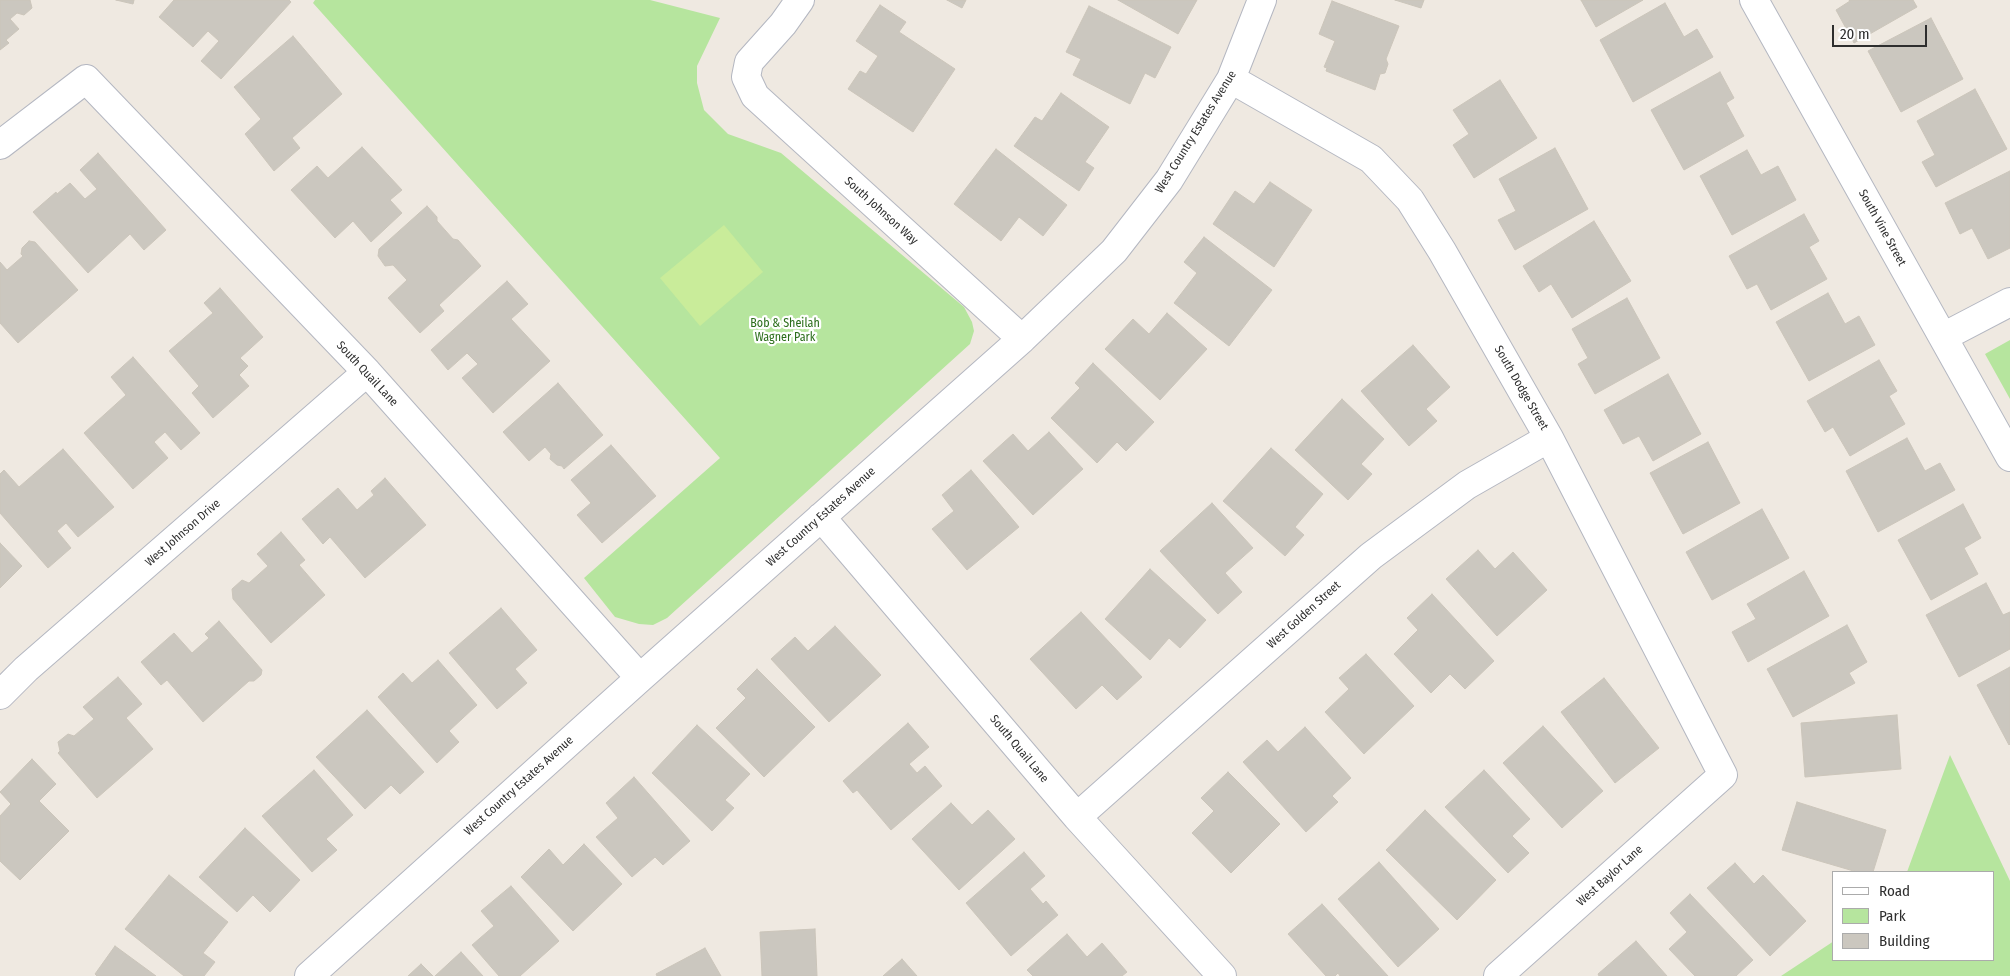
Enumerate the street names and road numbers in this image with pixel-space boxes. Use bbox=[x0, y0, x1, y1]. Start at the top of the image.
street label: West Country Estates Avenue bbox=[1152, 68, 1240, 196]
street label: South Johnson Way bbox=[841, 174, 921, 248]
street label: South Vine Street bbox=[1855, 187, 1909, 269]
street label: South Quail Lane bbox=[333, 338, 401, 410]
street label: South Dodge Street bbox=[1491, 343, 1551, 433]
street label: West Country Estates Avenue bbox=[763, 464, 879, 570]
street label: West Johnson Drive bbox=[142, 496, 224, 570]
street label: West Golden Street bbox=[1264, 578, 1344, 652]
street label: South Quail Lane bbox=[987, 712, 1051, 786]
street label: West Country Estates Avenue bbox=[461, 733, 577, 839]
street label: West Baylor Lane bbox=[1574, 843, 1646, 909]

